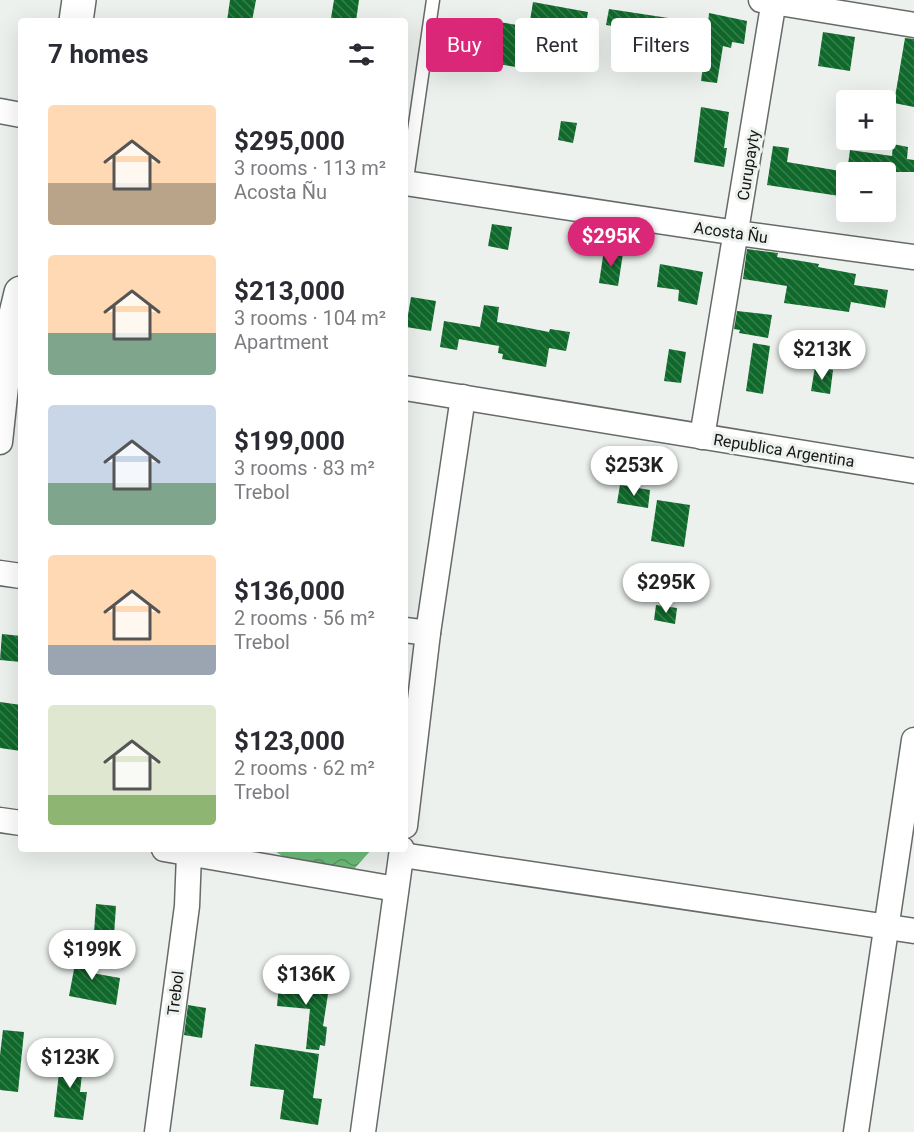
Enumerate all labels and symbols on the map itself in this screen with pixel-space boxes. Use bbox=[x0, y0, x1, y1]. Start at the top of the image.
street label: Curupayty bbox=[734, 128, 764, 202]
pin: $295K bbox=[569, 217, 653, 268]
street label: Acosta Ñu bbox=[693, 217, 769, 247]
pin: $213K bbox=[780, 330, 864, 381]
street label: Republica Argentina bbox=[712, 430, 856, 471]
pin: $253K bbox=[592, 446, 676, 497]
pin: $295K bbox=[624, 563, 708, 614]
pin: $199K bbox=[50, 930, 134, 981]
pin: $136K bbox=[264, 955, 348, 1006]
street label: Trebol bbox=[163, 970, 188, 1016]
pin: $123K bbox=[28, 1038, 112, 1089]

